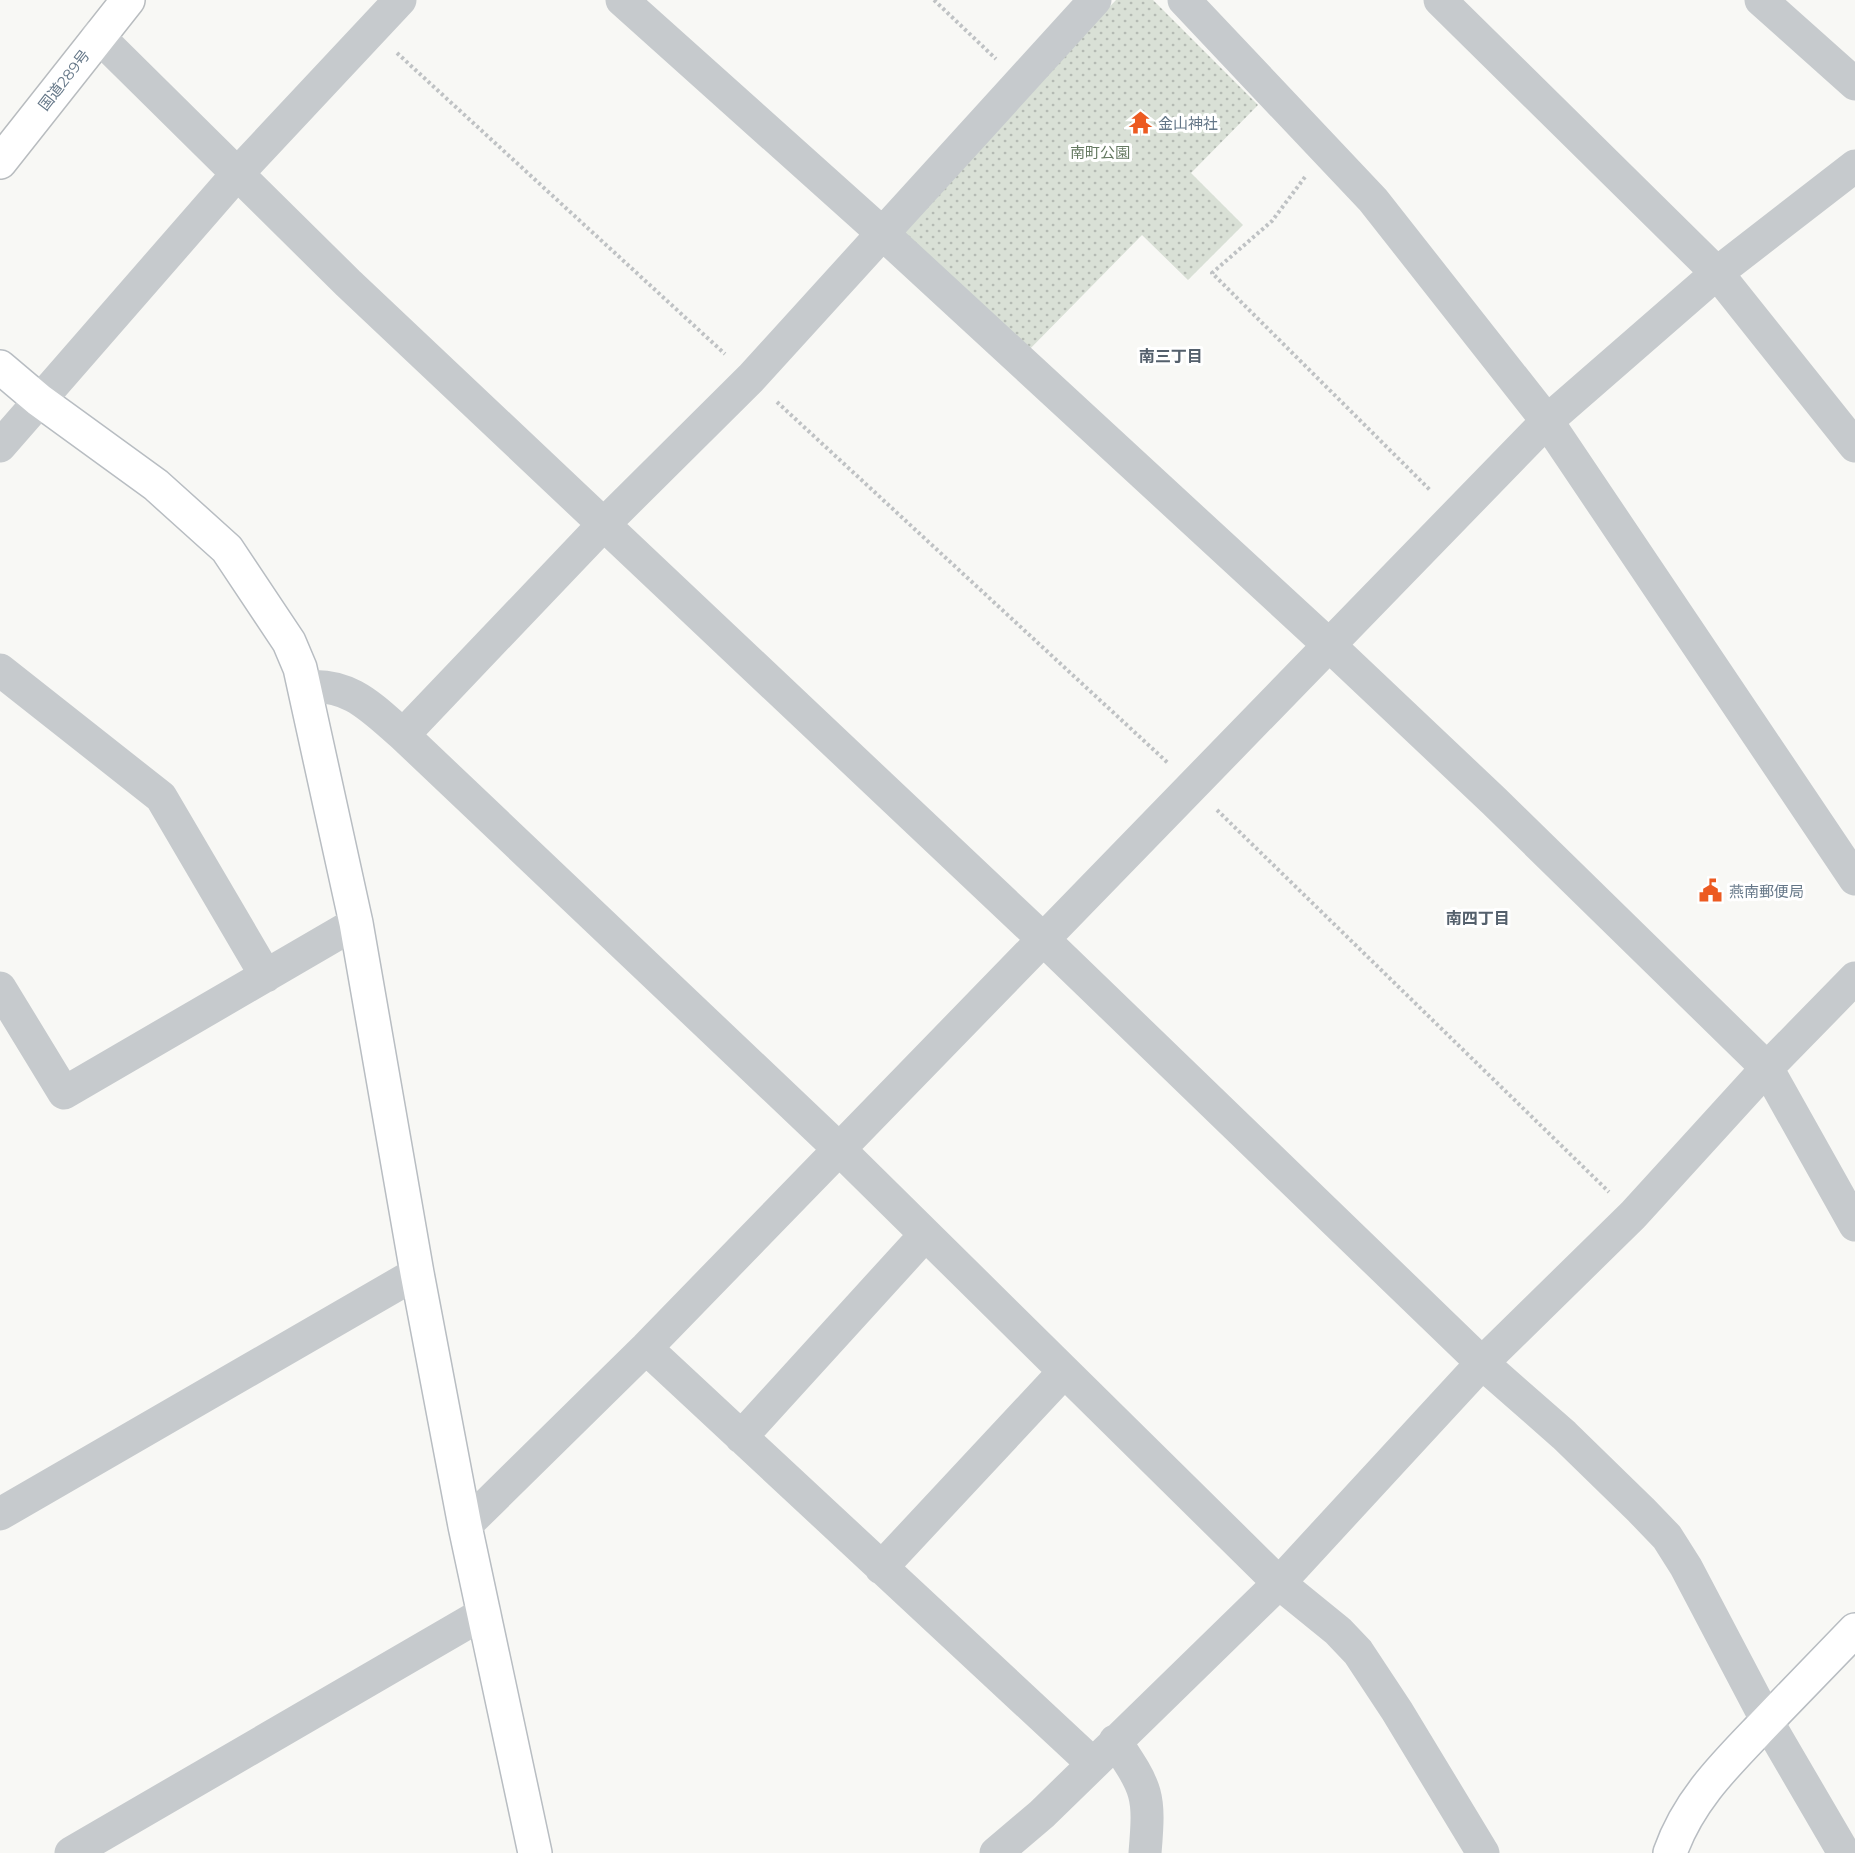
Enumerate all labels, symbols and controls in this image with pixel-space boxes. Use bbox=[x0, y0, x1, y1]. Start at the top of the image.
street label: 国道289号 bbox=[34, 46, 94, 114]
temple icon: 金山神社 bbox=[1127, 110, 1153, 136]
place label: 金山神社 bbox=[1158, 114, 1218, 133]
park label: 南町公園 bbox=[1070, 143, 1130, 162]
district label: 南三丁目 bbox=[1139, 347, 1203, 366]
public building icon: 燕南郵便局 bbox=[1698, 878, 1724, 904]
place label: 燕南郵便局 bbox=[1729, 882, 1804, 901]
district label: 南四丁目 bbox=[1446, 909, 1510, 928]

